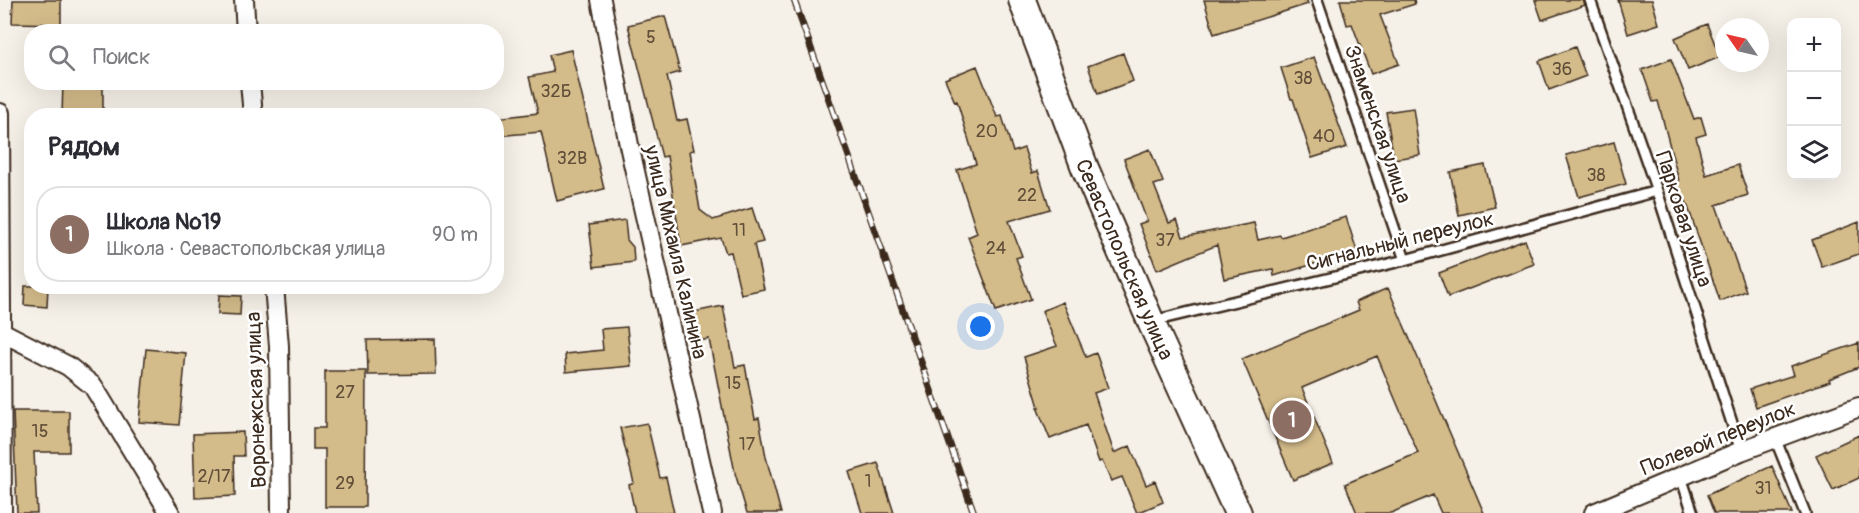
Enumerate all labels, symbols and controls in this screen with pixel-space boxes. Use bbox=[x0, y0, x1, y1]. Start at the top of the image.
north arrow bbox=[1715, 18, 1769, 72]
map controls bbox=[1787, 18, 1841, 180]
button: + bbox=[1787, 18, 1841, 72]
search box bbox=[24, 24, 504, 90]
house number: 5 bbox=[646, 26, 656, 49]
icon: search bbox=[45, 41, 78, 74]
street label: Знаменская улица bbox=[1338, 42, 1417, 207]
text: Поиск bbox=[93, 43, 150, 71]
house number: 36 bbox=[1552, 58, 1572, 81]
house number: 38 bbox=[1293, 67, 1313, 90]
button: − bbox=[1787, 72, 1841, 126]
house number: 32Б bbox=[541, 80, 571, 103]
house number: 20 bbox=[976, 120, 998, 143]
house number: 40 bbox=[1313, 125, 1335, 148]
button: layers bbox=[1787, 126, 1841, 180]
text: Рядом bbox=[48, 131, 120, 163]
street label: улица Михаила Калинина bbox=[638, 142, 713, 362]
house number: 32В bbox=[557, 147, 587, 170]
street label: Парковая улица bbox=[1649, 148, 1718, 290]
street label: Севастопольская улица bbox=[1069, 155, 1179, 364]
house number: 38 bbox=[1586, 164, 1606, 187]
house number: 22 bbox=[1017, 184, 1037, 207]
street label: Сигнальный переулок bbox=[1303, 205, 1497, 278]
text: Школа №19 bbox=[107, 208, 221, 236]
house number: 11 bbox=[732, 219, 746, 242]
text: 1 bbox=[66, 222, 73, 247]
text: 90 m bbox=[432, 222, 478, 247]
house number: 37 bbox=[1155, 229, 1175, 252]
text: Школа · Севастопольская улица bbox=[107, 236, 385, 261]
house number: 24 bbox=[986, 237, 1007, 260]
street label: Воронежская улица bbox=[240, 311, 273, 489]
your location bbox=[966, 312, 995, 341]
house number: 15 bbox=[725, 372, 741, 395]
house number: 27 bbox=[335, 381, 355, 404]
street label: Полевой переулок bbox=[1637, 395, 1800, 482]
pin: 1 bbox=[1272, 398, 1312, 442]
house number: 15 bbox=[32, 420, 48, 443]
house number: 17 bbox=[739, 433, 756, 456]
house number: 2/17 bbox=[197, 465, 231, 488]
house number: 1 bbox=[864, 470, 872, 493]
house number: 29 bbox=[335, 472, 355, 495]
house number: 31 bbox=[1754, 477, 1772, 500]

